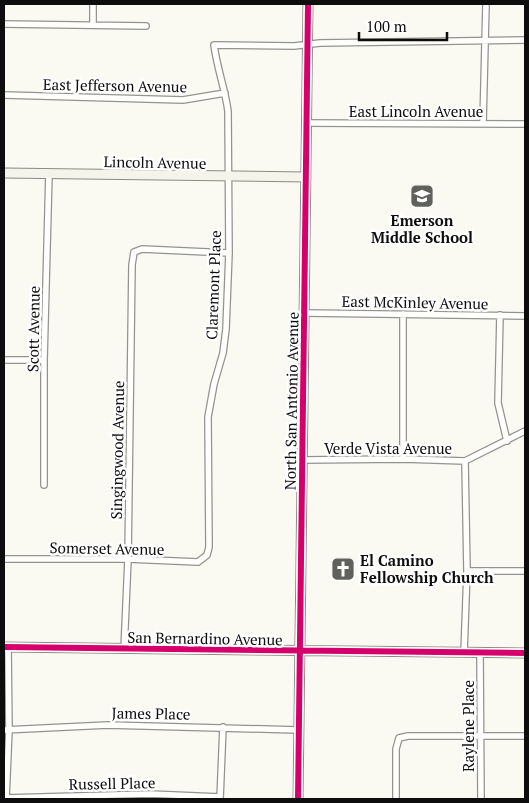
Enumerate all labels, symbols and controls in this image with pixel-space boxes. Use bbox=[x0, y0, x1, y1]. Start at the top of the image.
scale bar bbox=[359, 10, 446, 42]
text: 100 m bbox=[366, 16, 407, 36]
street label: East Jefferson Avenue bbox=[43, 74, 187, 96]
street label: East Lincoln Avenue bbox=[349, 101, 483, 121]
street label: Lincoln Avenue bbox=[104, 151, 206, 173]
school or university icon: Emerson Middle School bbox=[409, 183, 435, 209]
place label: Emerson Middle School bbox=[371, 210, 473, 247]
street label: Claremont Place bbox=[201, 230, 225, 340]
street label: Scott Avenue bbox=[22, 286, 44, 372]
street label: East McKinley Avenue bbox=[341, 291, 489, 313]
street label: North San Antonio Avenue bbox=[279, 312, 303, 490]
street label: Singingwood Avenue bbox=[106, 380, 128, 520]
street label: Verde Vista Avenue bbox=[324, 438, 452, 458]
street label: Somerset Avenue bbox=[49, 537, 165, 559]
place label: El Camino Fellowship Church bbox=[360, 550, 494, 587]
church icon: El Camino Fellowship Church bbox=[330, 556, 356, 582]
street label: San Bernardino Avenue bbox=[127, 627, 283, 649]
street label: Raylene Place bbox=[458, 680, 478, 772]
street label: James Place bbox=[112, 702, 190, 724]
street label: Russell Place bbox=[68, 772, 156, 794]

